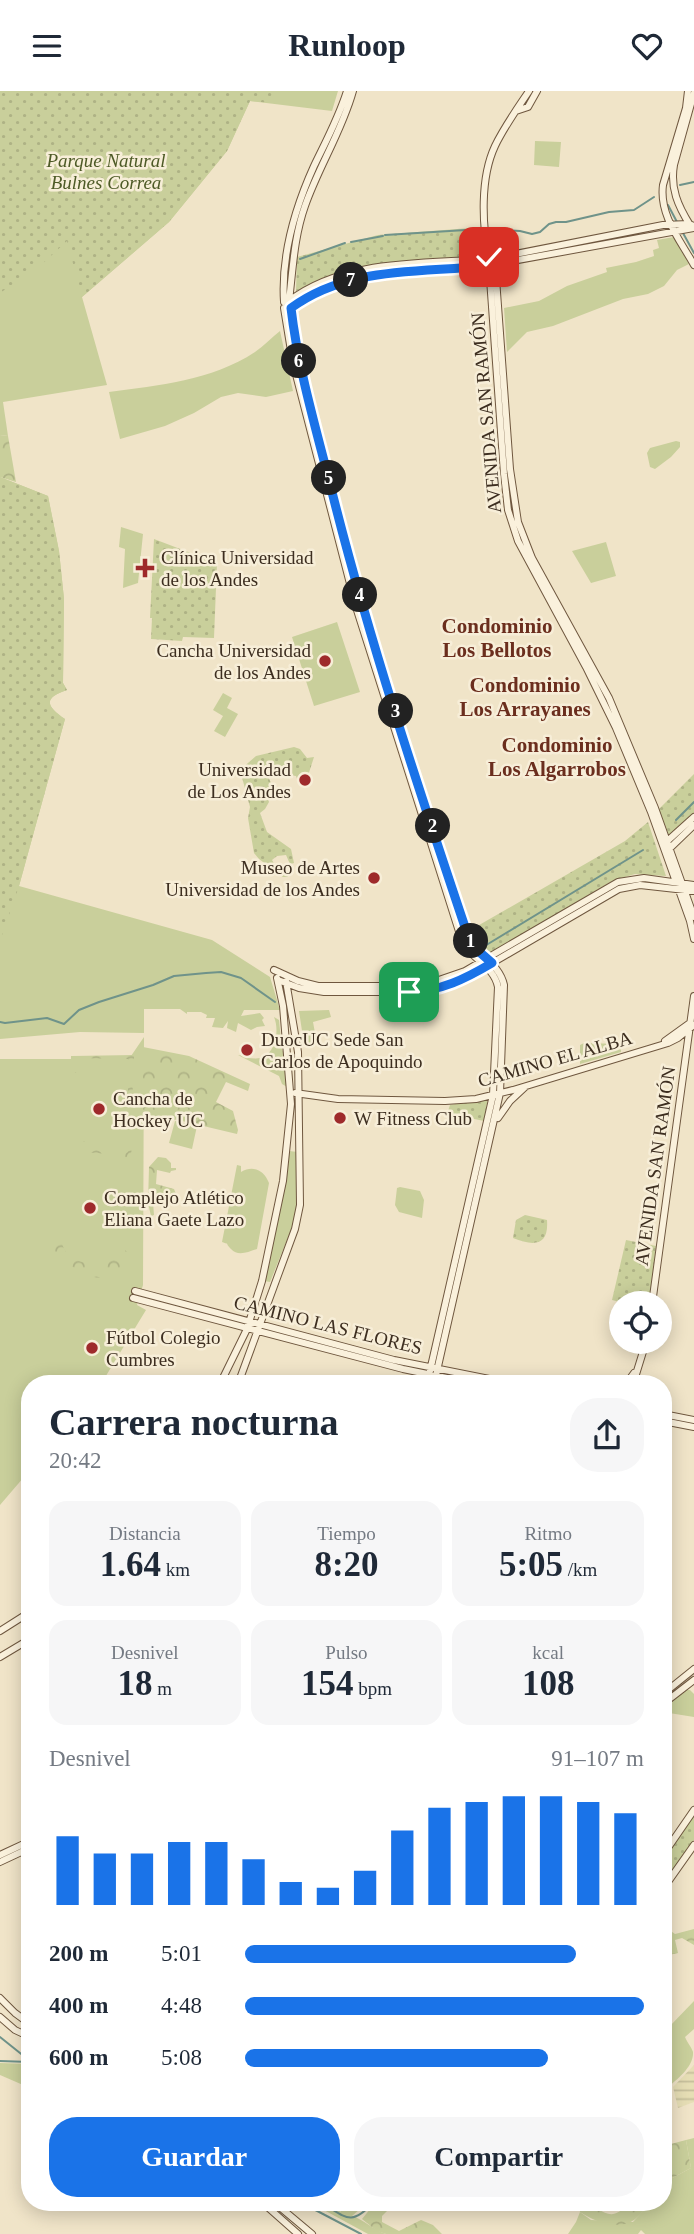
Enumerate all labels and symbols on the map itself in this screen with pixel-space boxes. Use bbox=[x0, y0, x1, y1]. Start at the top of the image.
park label: Parque Natural Bulnes Correa bbox=[45, 150, 166, 193]
pin bbox=[459, 227, 519, 287]
pin: 7 bbox=[334, 263, 368, 297]
street label: AVENIDA SAN RAMÓN bbox=[467, 312, 505, 514]
pin: 6 bbox=[282, 343, 316, 379]
pin: 5 bbox=[312, 461, 346, 495]
place label: Clínica Universidad de los Andes bbox=[161, 547, 314, 590]
marker: Clínica Universidad de los Andes bbox=[135, 558, 155, 578]
pin: 4 bbox=[342, 577, 378, 613]
district label: Condominio Los Bellotos bbox=[442, 614, 552, 662]
place label: Cancha Universidad de los Andes bbox=[156, 640, 311, 683]
marker: Cancha Universidad de los Andes bbox=[317, 653, 333, 669]
district label: Condominio Los Arrayanes bbox=[459, 673, 591, 721]
pin: 3 bbox=[378, 693, 414, 729]
district label: Condominio Los Algarrobos bbox=[488, 733, 626, 781]
place label: Universidad de Los Andes bbox=[188, 759, 291, 802]
marker: Universidad de Los Andes bbox=[297, 772, 313, 788]
pin: 2 bbox=[416, 809, 450, 843]
place label: Museo de Artes Universidad de los Andes bbox=[165, 857, 360, 900]
marker: Museo de Artes Universidad de los Andes bbox=[366, 870, 382, 886]
pin: 1 bbox=[454, 923, 489, 959]
pin bbox=[379, 962, 439, 1022]
street label: CAMINO EL ALBA bbox=[475, 1027, 635, 1091]
place label: DuocUC Sede San Carlos de Apoquindo bbox=[261, 1029, 423, 1072]
marker: DuocUC Sede San Carlos de Apoquindo bbox=[239, 1042, 255, 1058]
street label: AVENIDA SAN RAMÓN bbox=[631, 1065, 679, 1267]
place label: Cancha de Hockey UC bbox=[113, 1088, 203, 1131]
marker: Cancha de Hockey UC bbox=[91, 1101, 107, 1117]
place label: W Fitness Club bbox=[354, 1108, 472, 1129]
marker: W Fitness Club bbox=[332, 1110, 348, 1126]
place label: Complejo Atlético Eliana Gaete Lazo bbox=[104, 1187, 244, 1230]
marker: Complejo Atlético Eliana Gaete Lazo bbox=[82, 1200, 98, 1216]
street label: CAMINO LAS FLORES bbox=[232, 1291, 424, 1359]
place label: Fútbol Colegio Cumbres bbox=[106, 1327, 221, 1370]
marker: Fútbol Colegio Cumbres bbox=[84, 1340, 100, 1356]

